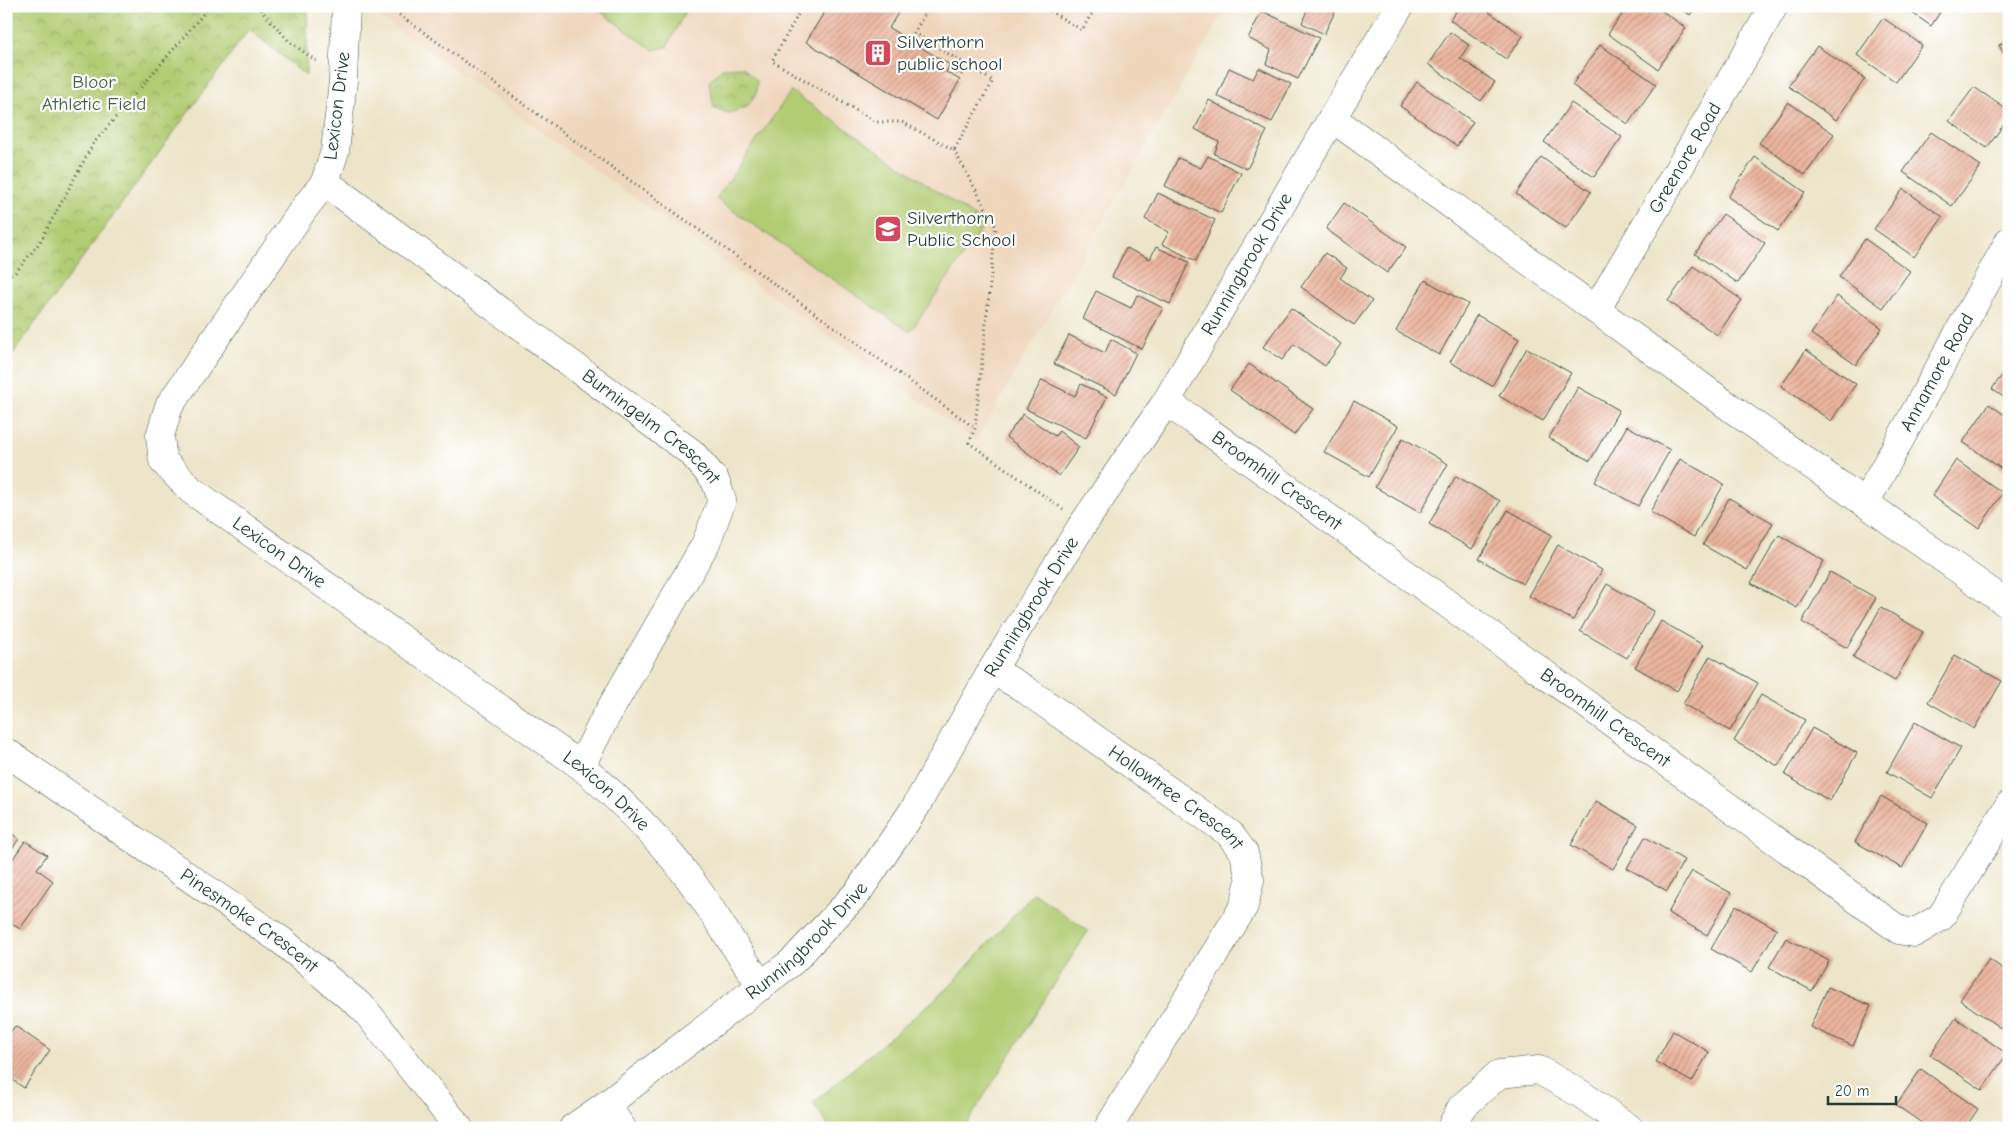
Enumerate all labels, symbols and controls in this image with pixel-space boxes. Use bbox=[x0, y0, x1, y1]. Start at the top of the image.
place label: Silverthorn public school bbox=[897, 31, 1002, 75]
building icon: Silverthorn public school bbox=[863, 38, 893, 68]
street label: Lexicon Drive bbox=[319, 51, 355, 161]
park label: Bloor Athletic Field bbox=[42, 71, 146, 115]
street label: Greenore Road bbox=[1644, 99, 1726, 217]
street label: Runningbrook Drive bbox=[1197, 189, 1297, 339]
place label: Silverthorn Public School bbox=[907, 207, 1016, 251]
school or university icon: Silverthorn Public School bbox=[873, 214, 903, 244]
street label: Annamore Road bbox=[1895, 309, 1978, 435]
street label: Burningelm Crescent bbox=[578, 365, 725, 489]
street label: Broomhill Crescent bbox=[1208, 426, 1347, 535]
street label: Lexicon Drive bbox=[228, 512, 330, 593]
street label: Runningbrook Drive bbox=[979, 533, 1083, 681]
street label: Broomhill Crescent bbox=[1536, 663, 1675, 772]
street label: Hollowtree Crescent bbox=[1104, 741, 1249, 854]
street label: Lexicon Drive bbox=[559, 746, 654, 835]
street label: Pinesmoke Crescent bbox=[176, 864, 323, 978]
street label: Runningbrook Drive bbox=[741, 878, 872, 1004]
scale bar bbox=[1828, 1074, 1895, 1106]
text: 20 m bbox=[1835, 1082, 1869, 1100]

